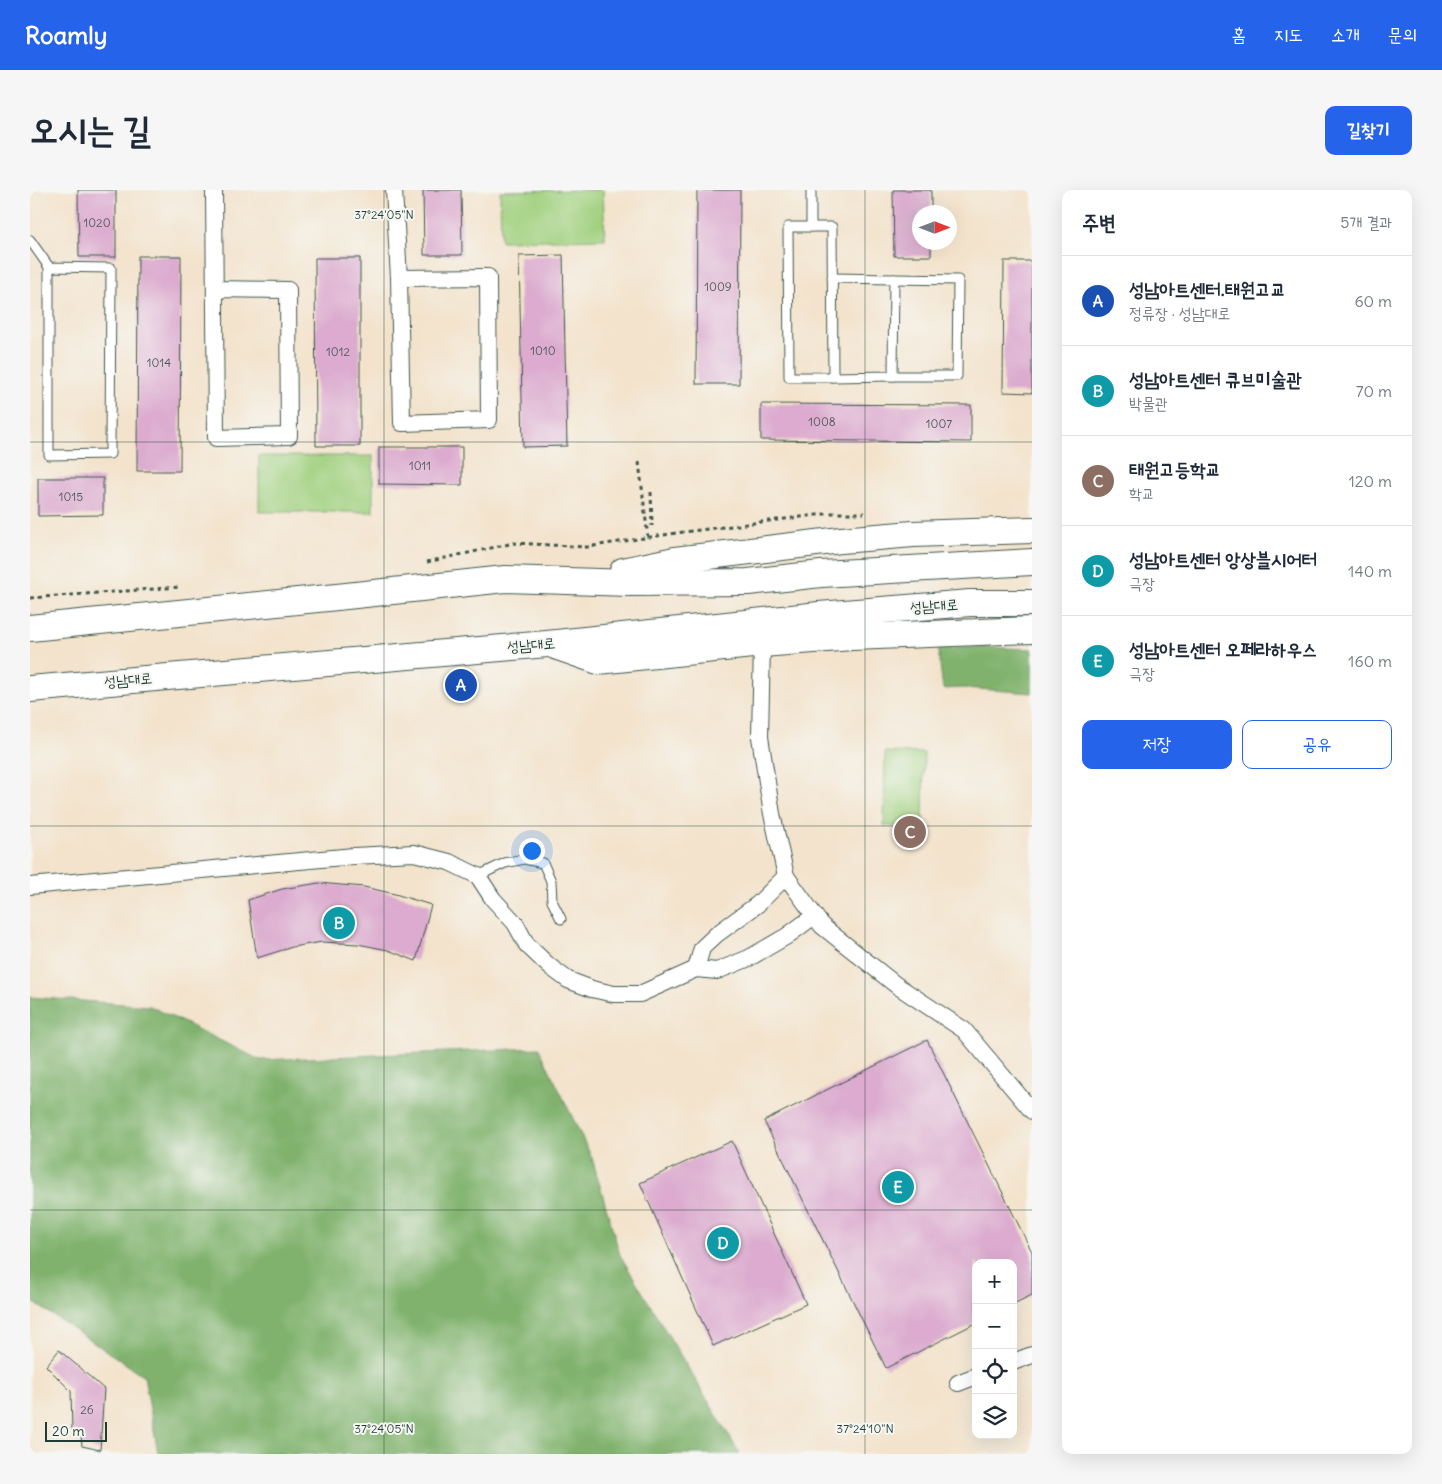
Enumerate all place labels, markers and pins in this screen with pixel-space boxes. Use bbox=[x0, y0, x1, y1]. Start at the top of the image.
pin: A bbox=[445, 666, 477, 704]
pin: C bbox=[894, 813, 926, 851]
pin: B bbox=[323, 904, 355, 942]
pin: E bbox=[882, 1168, 914, 1206]
pin: D bbox=[707, 1224, 739, 1262]

